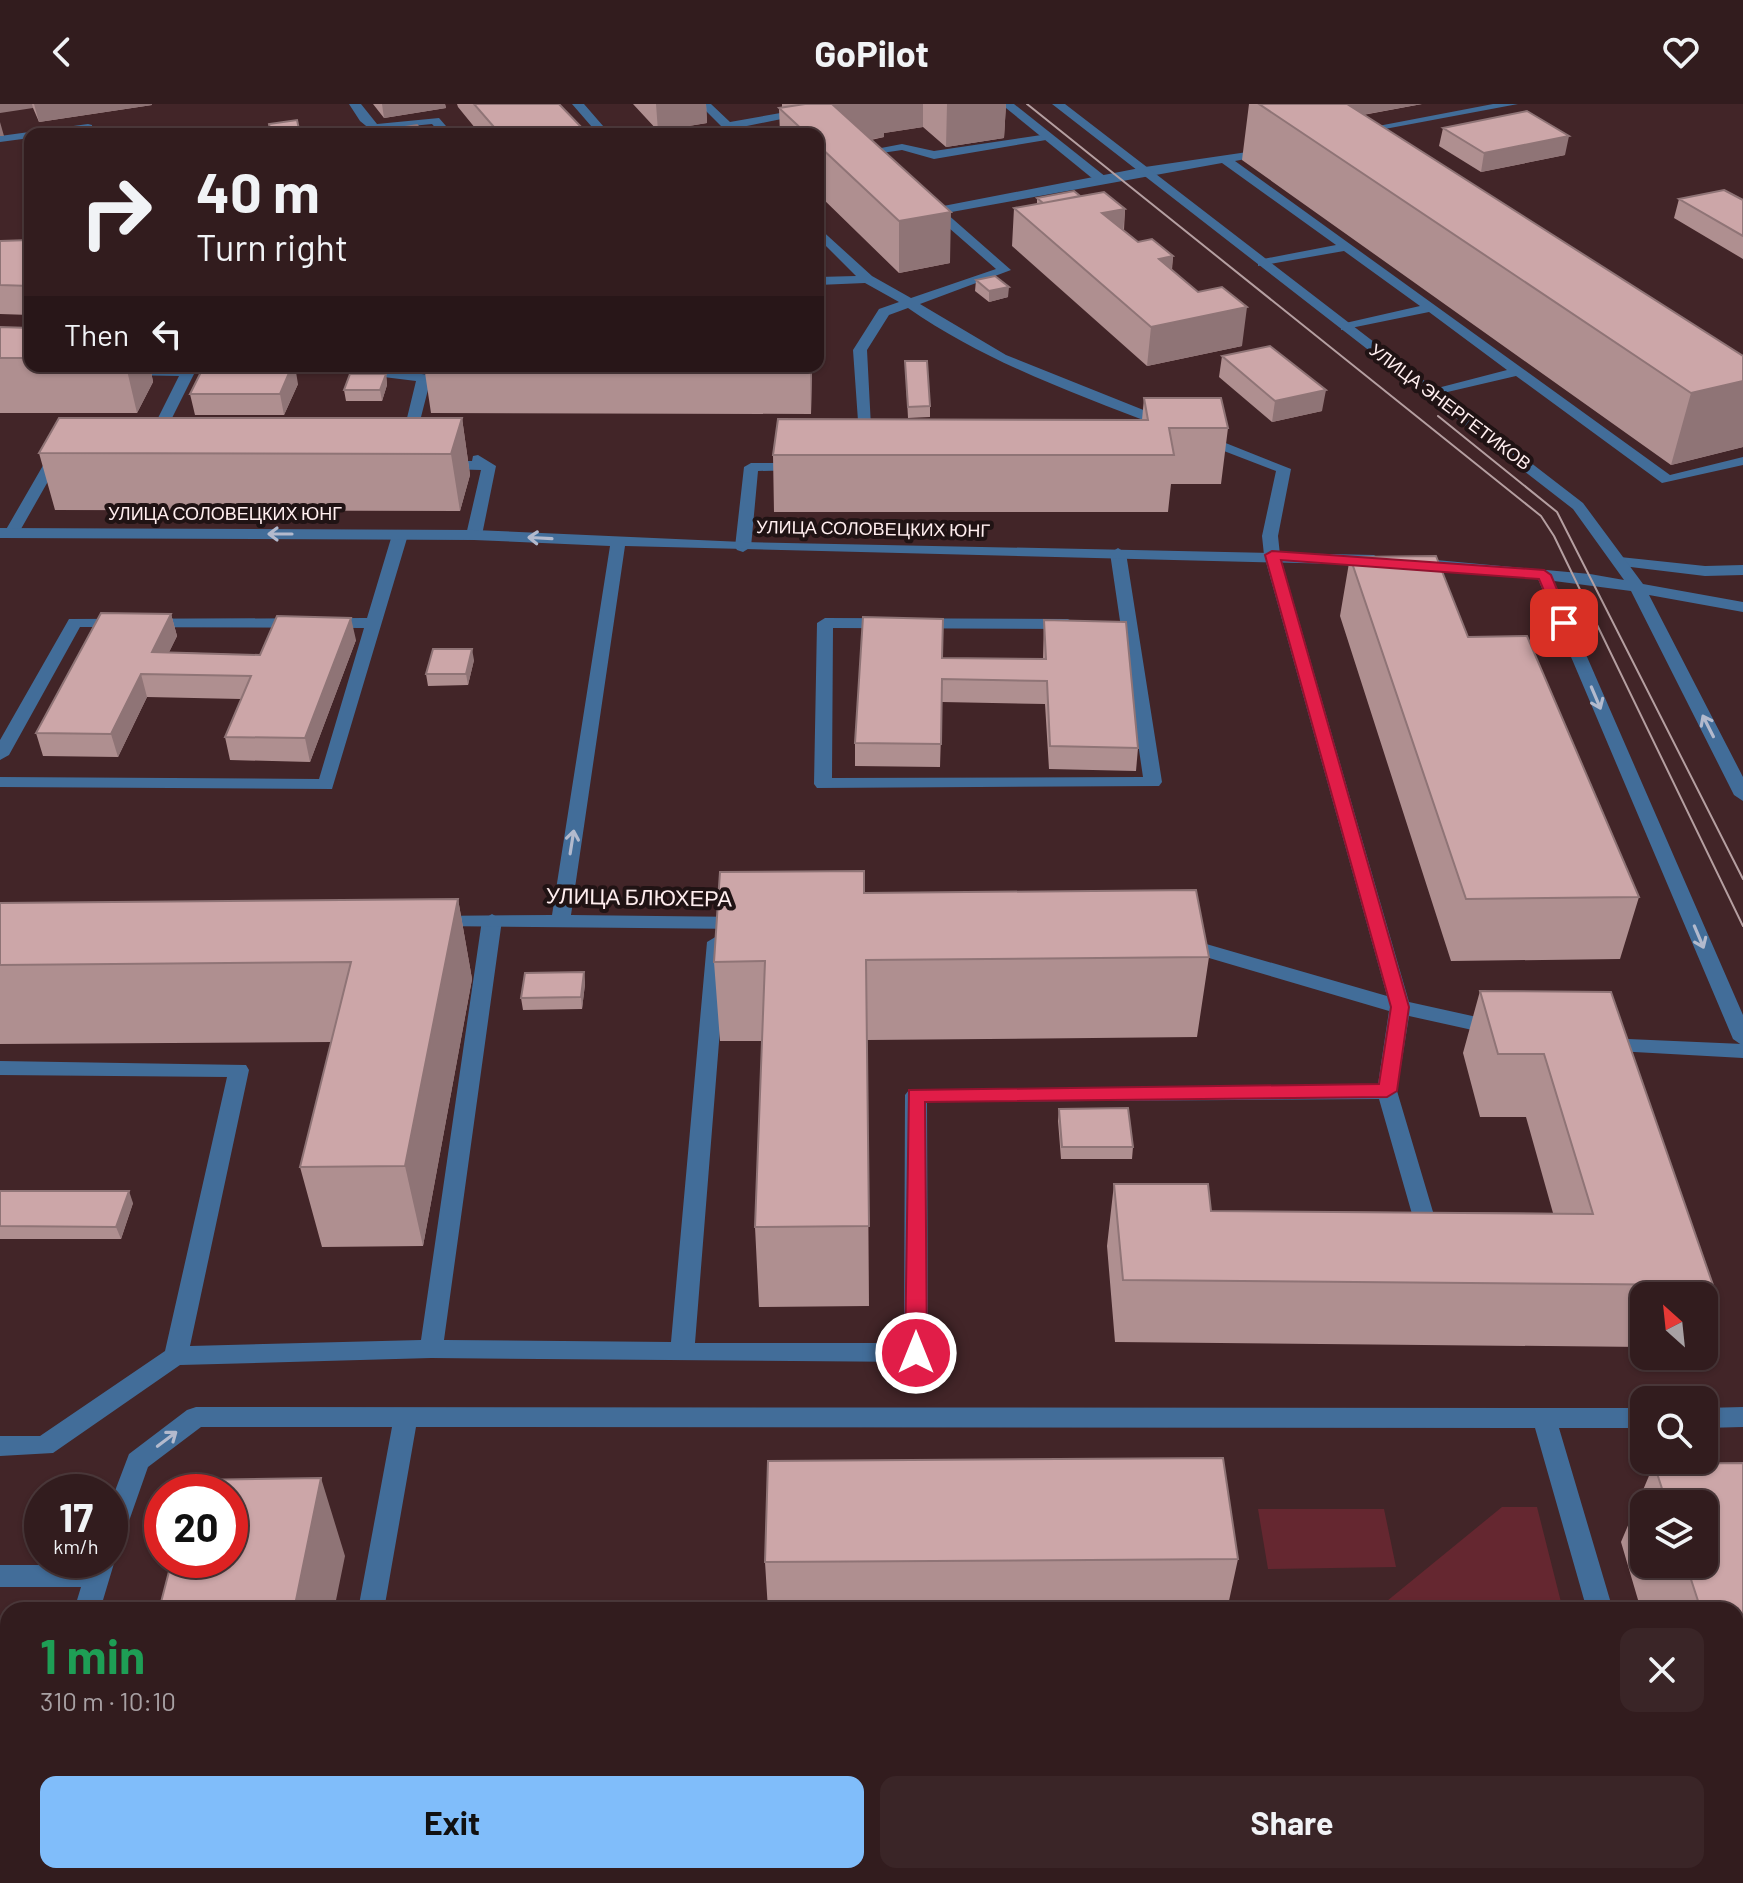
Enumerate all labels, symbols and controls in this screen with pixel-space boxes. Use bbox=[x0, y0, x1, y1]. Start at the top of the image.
icon: back bbox=[40, 30, 84, 74]
icon: heart bbox=[1659, 30, 1703, 74]
text: GoPilot bbox=[814, 31, 929, 74]
text: 40 m bbox=[196, 157, 320, 224]
icon: right bbox=[64, 160, 168, 264]
text: Turn right bbox=[196, 225, 348, 268]
icon: left bbox=[145, 312, 189, 356]
text: Then bbox=[64, 316, 129, 352]
street label: УЛИЦА ЭНЕРГЕТИКОВ bbox=[1366, 338, 1536, 474]
street label: УЛИЦА СОЛОВЕЦКИХ ЮНГ bbox=[108, 502, 342, 524]
street label: УЛИЦА СОЛОВЕЦКИХ ЮНГ bbox=[756, 515, 990, 541]
one-way arrow bbox=[267, 526, 294, 542]
one-way arrow bbox=[527, 531, 554, 546]
pin bbox=[1530, 589, 1598, 657]
icon: arrive bbox=[1542, 601, 1586, 645]
one-way arrow bbox=[1590, 685, 1605, 710]
one-way arrow bbox=[1700, 714, 1715, 738]
one-way arrow bbox=[566, 830, 581, 856]
street label: УЛИЦА БЛЮХЕРА bbox=[546, 881, 733, 912]
one-way arrow bbox=[1693, 924, 1708, 949]
north arrow bbox=[1630, 1282, 1718, 1370]
map controls bbox=[1630, 1282, 1718, 1578]
position arrow bbox=[874, 1311, 958, 1395]
button: search bbox=[1630, 1386, 1718, 1474]
one-way arrow bbox=[156, 1431, 177, 1448]
speed limit sign: 20 bbox=[144, 1474, 248, 1578]
button: layers bbox=[1630, 1490, 1718, 1578]
text: 17 bbox=[59, 1492, 93, 1540]
text: km/h bbox=[53, 1534, 99, 1558]
text: 1 min bbox=[40, 1626, 145, 1684]
button: close bbox=[1620, 1628, 1704, 1712]
text: 310 m · 10:10 bbox=[40, 1685, 176, 1716]
button: Exit bbox=[40, 1776, 864, 1868]
button: Share bbox=[880, 1776, 1704, 1868]

